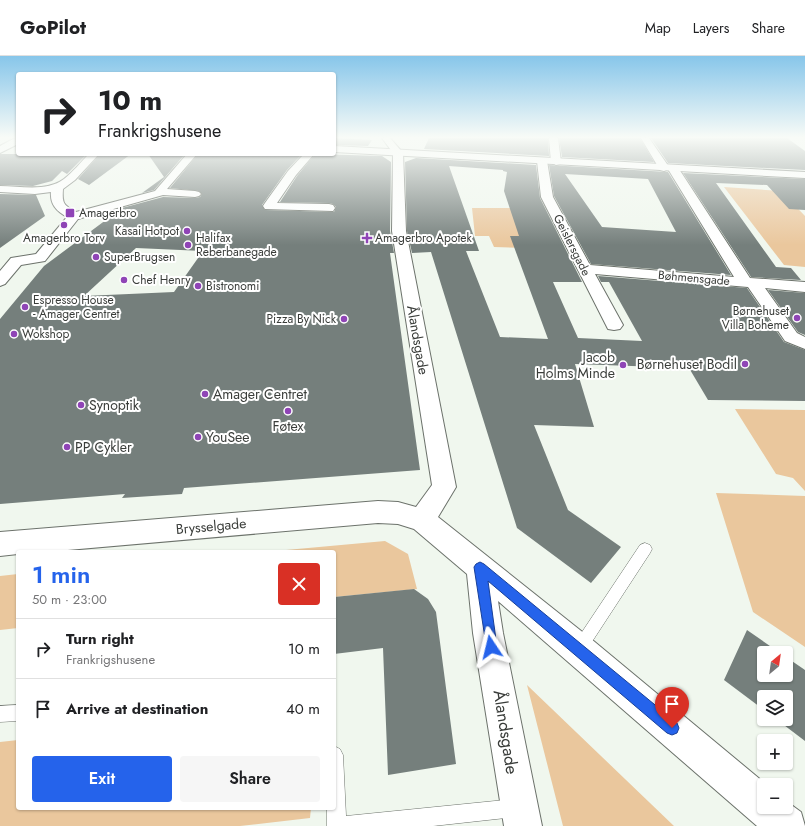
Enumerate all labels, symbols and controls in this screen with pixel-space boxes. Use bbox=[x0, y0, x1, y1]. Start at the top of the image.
text: GoPilot bbox=[20, 14, 86, 41]
text: Map bbox=[645, 18, 671, 38]
text: Layers bbox=[693, 18, 729, 38]
text: Share bbox=[751, 18, 785, 38]
text: 10 m bbox=[98, 80, 162, 121]
icon: right bbox=[32, 88, 84, 140]
text: Frankrigshusene bbox=[98, 118, 221, 144]
place label: Amagerbro bbox=[79, 204, 137, 222]
marker: Amagerbro bbox=[64, 207, 76, 219]
street label: Geislersgade bbox=[549, 211, 595, 279]
marker: Amagerbro Torv bbox=[59, 220, 69, 230]
place label: Kasai Hotpot bbox=[115, 222, 179, 240]
marker: Kasai Hotpot bbox=[182, 226, 192, 236]
place label: Amagerbro Torv bbox=[23, 229, 106, 247]
place label: Halifax Reberbanegade bbox=[196, 229, 277, 261]
place label: Amagerbro Apotek bbox=[375, 229, 472, 247]
marker: Amagerbro Apotek bbox=[362, 233, 372, 243]
marker: Halifax Reberbanegade bbox=[183, 240, 193, 250]
place label: SuperBrugsen bbox=[104, 248, 175, 266]
marker: SuperBrugsen bbox=[91, 252, 101, 262]
street label: Bøhmensgade bbox=[657, 266, 731, 290]
place label: Chef Henry bbox=[132, 271, 191, 289]
marker: Chef Henry bbox=[119, 275, 129, 285]
place label: Bistronomi bbox=[206, 277, 259, 295]
marker: Bistronomi bbox=[193, 281, 203, 291]
place label: Espresso House - Amager Centret bbox=[33, 291, 120, 323]
marker: Espresso House - Amager Centret bbox=[20, 302, 30, 312]
place label: Børnehuset Villa Boheme bbox=[722, 302, 789, 334]
street label: Ålandsgade bbox=[402, 304, 434, 376]
place label: Pizza By Nick bbox=[267, 310, 337, 328]
marker: Børnehuset Villa Boheme bbox=[792, 313, 802, 323]
marker: Pizza By Nick bbox=[339, 314, 349, 324]
place label: Wokshop bbox=[22, 325, 69, 343]
marker: Wokshop bbox=[9, 329, 19, 339]
place label: Jacob Holms Minde bbox=[536, 347, 615, 383]
place label: Børnehuset Bodil bbox=[637, 354, 737, 374]
marker: Børnehuset Bodil bbox=[740, 359, 750, 369]
marker: Jacob Holms Minde bbox=[618, 360, 628, 370]
place label: Amager Centret bbox=[213, 384, 307, 404]
marker: Amager Centret bbox=[200, 389, 210, 399]
place label: Synoptik bbox=[89, 395, 140, 415]
marker: Synoptik bbox=[76, 400, 86, 410]
marker: Føtex bbox=[283, 406, 293, 416]
place label: Føtex bbox=[273, 416, 304, 436]
place label: YouSee bbox=[206, 427, 250, 447]
marker: YouSee bbox=[193, 432, 203, 442]
place label: PP Cykler bbox=[75, 437, 132, 457]
marker: PP Cykler bbox=[62, 442, 72, 452]
street label: Brysselgade bbox=[175, 513, 247, 539]
text: 1 min bbox=[32, 557, 90, 592]
button: close bbox=[278, 563, 320, 605]
text: 50 m · 23:00 bbox=[32, 590, 107, 609]
position arrow bbox=[470, 626, 512, 668]
text: Turn right bbox=[66, 628, 134, 650]
icon: right bbox=[32, 638, 54, 660]
text: 10 m bbox=[288, 638, 320, 660]
north arrow bbox=[757, 646, 793, 682]
map controls bbox=[757, 646, 793, 814]
text: Frankrigshusene bbox=[66, 650, 155, 669]
pin bbox=[655, 687, 689, 728]
street label: Ålandsgade bbox=[487, 688, 525, 776]
button: layers bbox=[757, 690, 793, 726]
icon: arrive bbox=[661, 693, 683, 715]
icon: arrive bbox=[32, 698, 54, 720]
text: Arrive at destination bbox=[66, 698, 208, 720]
text: 40 m bbox=[286, 698, 320, 720]
button: + bbox=[757, 734, 793, 770]
button: Exit bbox=[32, 756, 172, 802]
button: Share bbox=[180, 756, 320, 802]
button: − bbox=[757, 778, 793, 814]

